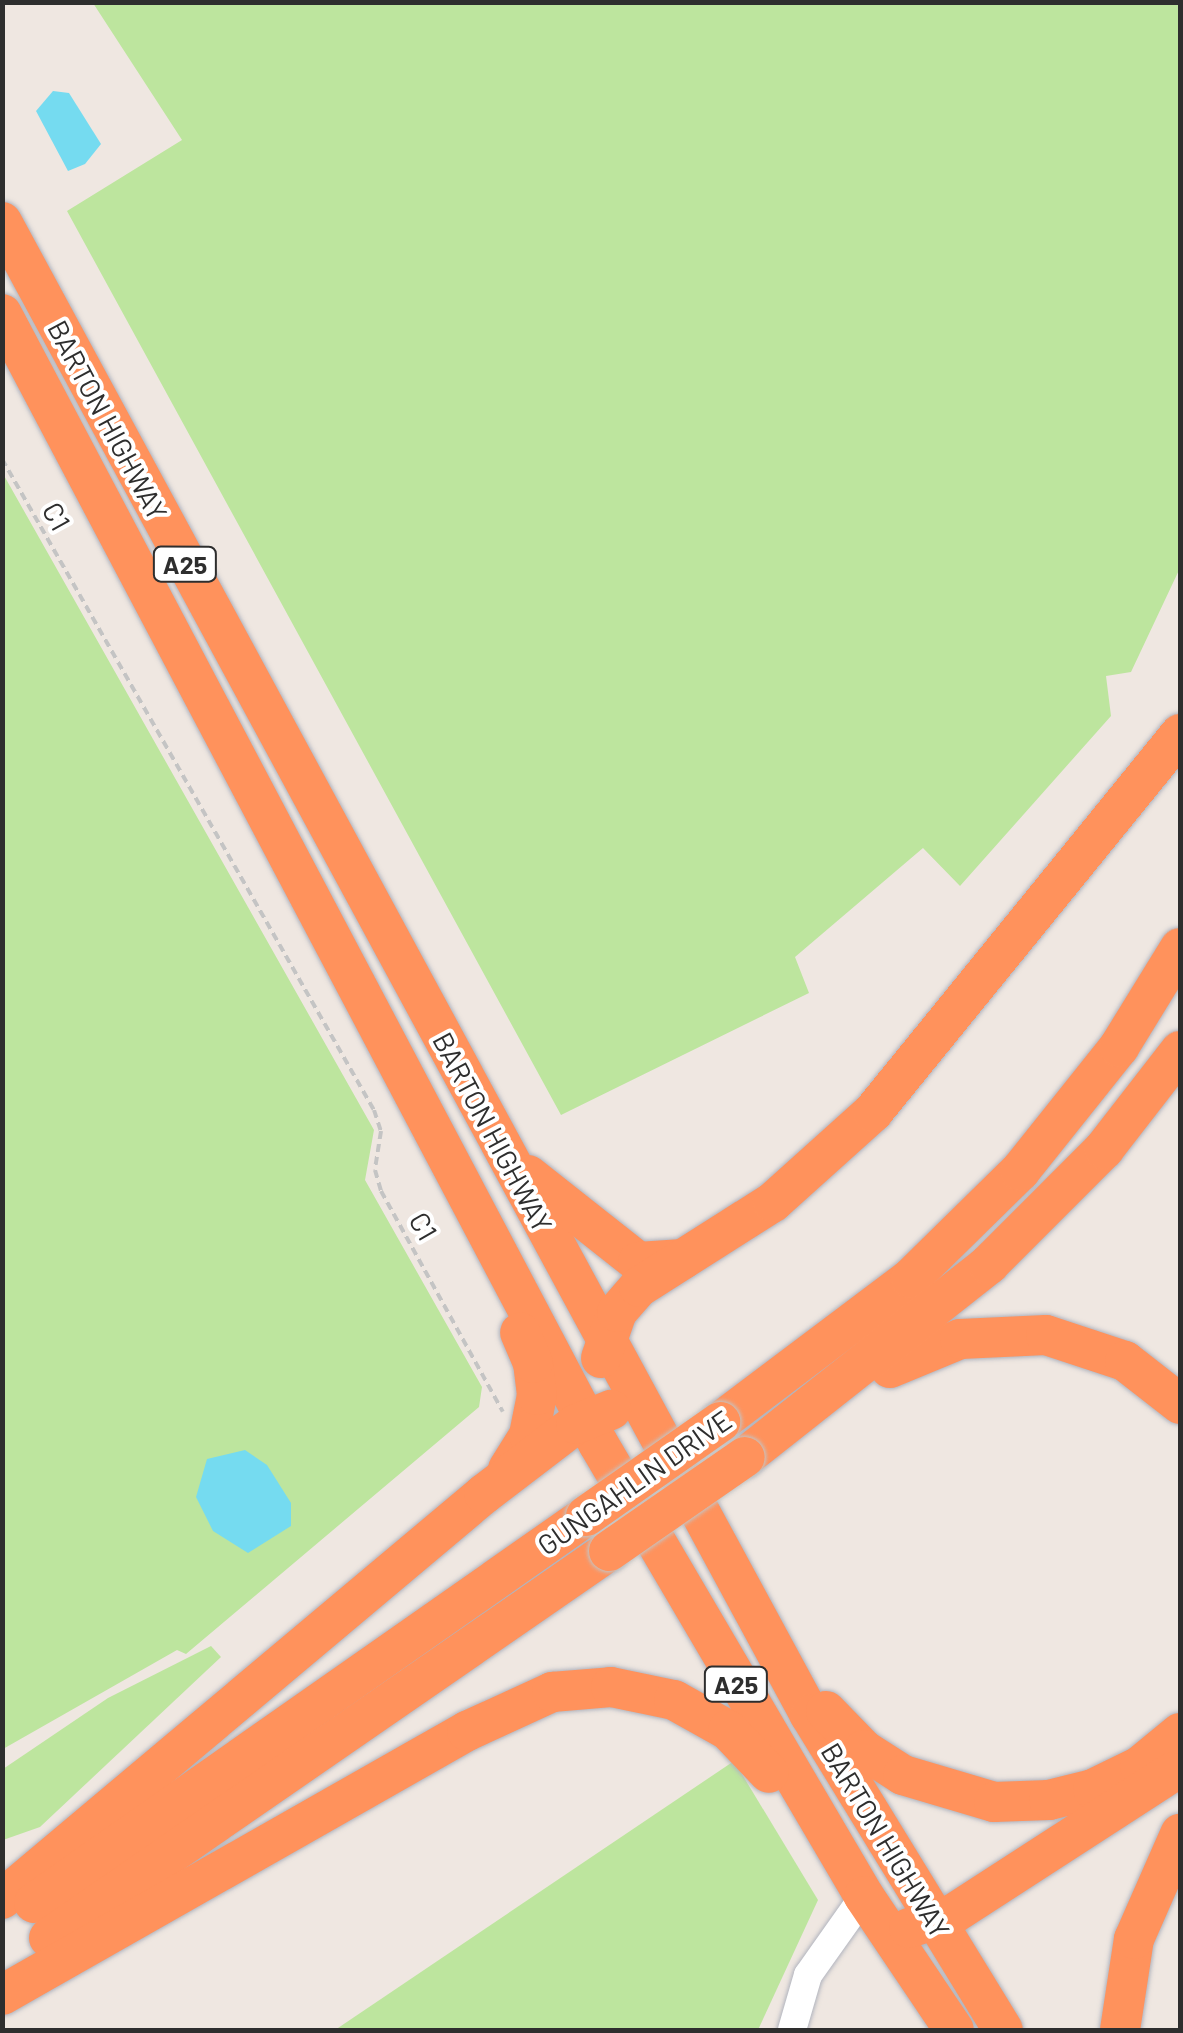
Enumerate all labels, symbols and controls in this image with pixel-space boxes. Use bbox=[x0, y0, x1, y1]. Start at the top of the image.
street label: BARTON HIGHWAY bbox=[41, 314, 175, 526]
street label: C1 bbox=[36, 496, 78, 536]
road number: A25 bbox=[152, 544, 218, 584]
street label: BARTON HIGHWAY bbox=[426, 1026, 560, 1238]
street label: C1 bbox=[403, 1206, 445, 1246]
street label: GUNGAHLIN DRIVE bbox=[531, 1403, 737, 1561]
road number: A25 bbox=[704, 1664, 768, 1704]
street label: BARTON HIGHWAY bbox=[815, 1736, 957, 1944]

